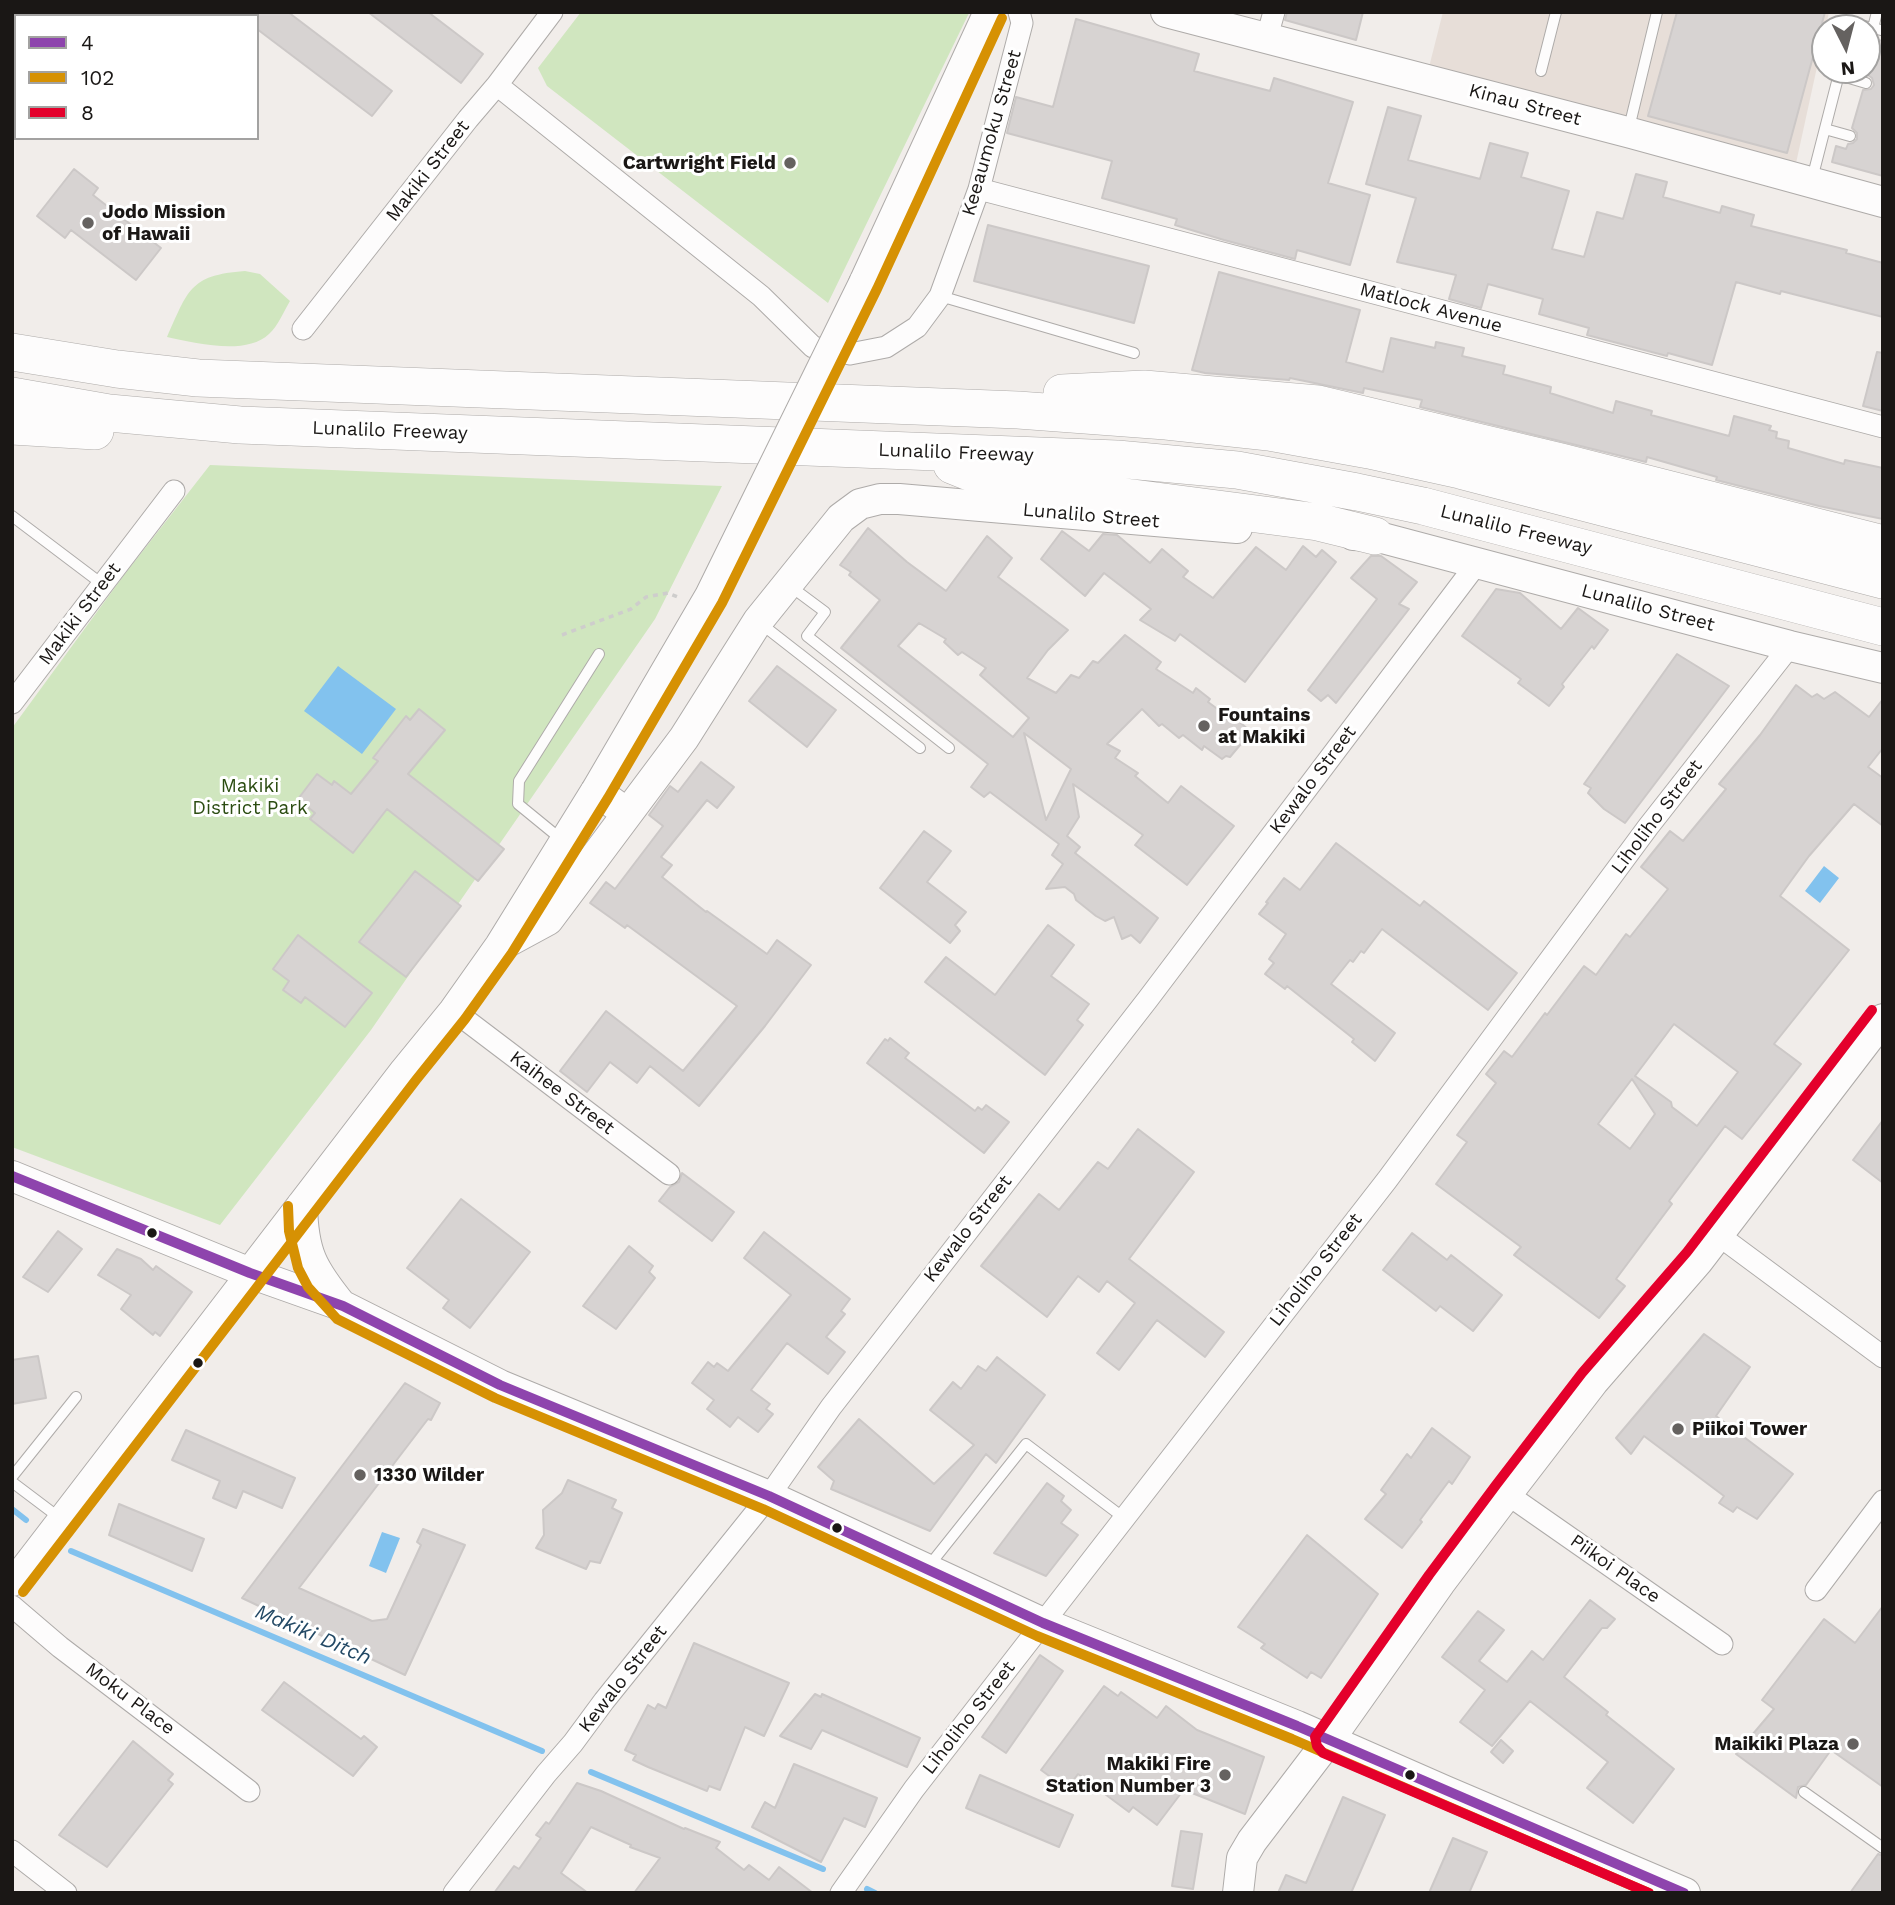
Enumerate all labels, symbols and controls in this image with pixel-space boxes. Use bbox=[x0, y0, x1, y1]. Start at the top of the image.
legend bbox=[14, 14, 259, 140]
north arrow bbox=[1811, 14, 1881, 84]
text: 4 bbox=[81, 30, 94, 55]
street label: Keeaumoku Street bbox=[957, 47, 1027, 219]
text: N bbox=[1840, 56, 1856, 81]
text: 102 bbox=[81, 65, 115, 90]
street label: Kinau Street bbox=[1466, 79, 1584, 131]
text: 8 bbox=[81, 100, 94, 125]
street label: Makiki Street bbox=[381, 116, 475, 226]
place label: Cartwright Field bbox=[623, 152, 776, 174]
marker: Cartwright Field bbox=[782, 155, 798, 171]
place label: Jodo Mission of Hawaii bbox=[102, 201, 226, 245]
marker: Jodo Mission of Hawaii bbox=[80, 215, 96, 231]
street label: Matlock Avenue bbox=[1357, 278, 1505, 338]
street label: Lunalilo Freeway bbox=[312, 417, 468, 445]
street label: Lunalilo Freeway bbox=[878, 439, 1034, 467]
street label: Lunalilo Street bbox=[1022, 499, 1160, 533]
street label: Lunalilo Freeway bbox=[1438, 500, 1594, 560]
street label: Makiki Street bbox=[34, 558, 126, 670]
street label: Lunalilo Street bbox=[1579, 579, 1717, 637]
place label: Fountains at Makiki bbox=[1218, 704, 1310, 748]
marker: Fountains at Makiki bbox=[1196, 718, 1212, 734]
street label: Kewalo Street bbox=[1265, 721, 1361, 839]
street label: Liholiho Street bbox=[1607, 755, 1707, 879]
park label: Makiki District Park bbox=[192, 775, 308, 819]
street label: Kaihee Street bbox=[505, 1046, 619, 1140]
street label: Kewalo Street bbox=[919, 1171, 1017, 1287]
street label: Liholiho Street bbox=[1265, 1209, 1367, 1331]
unlabelled marker bbox=[145, 1226, 159, 1240]
unlabelled marker bbox=[191, 1356, 205, 1370]
place label: Piikoi Tower bbox=[1692, 1418, 1807, 1440]
marker: Piikoi Tower bbox=[1670, 1421, 1686, 1437]
place label: 1330 Wilder bbox=[374, 1464, 484, 1486]
marker: 1330 Wilder bbox=[352, 1467, 368, 1483]
unlabelled marker bbox=[830, 1521, 844, 1535]
street label: Piikoi Place bbox=[1566, 1530, 1664, 1608]
water label: Makiki Ditch bbox=[251, 1599, 375, 1671]
street label: Kewalo Street bbox=[574, 1621, 672, 1737]
street label: Liholiho Street bbox=[918, 1657, 1020, 1779]
street label: Moku Place bbox=[81, 1658, 179, 1740]
place label: Maikiki Plaza bbox=[1714, 1733, 1839, 1755]
marker: Maikiki Plaza bbox=[1845, 1736, 1861, 1752]
place label: Makiki Fire Station Number 3 bbox=[1046, 1753, 1211, 1797]
marker: Makiki Fire Station Number 3 bbox=[1217, 1767, 1233, 1783]
unlabelled marker bbox=[1403, 1768, 1417, 1782]

